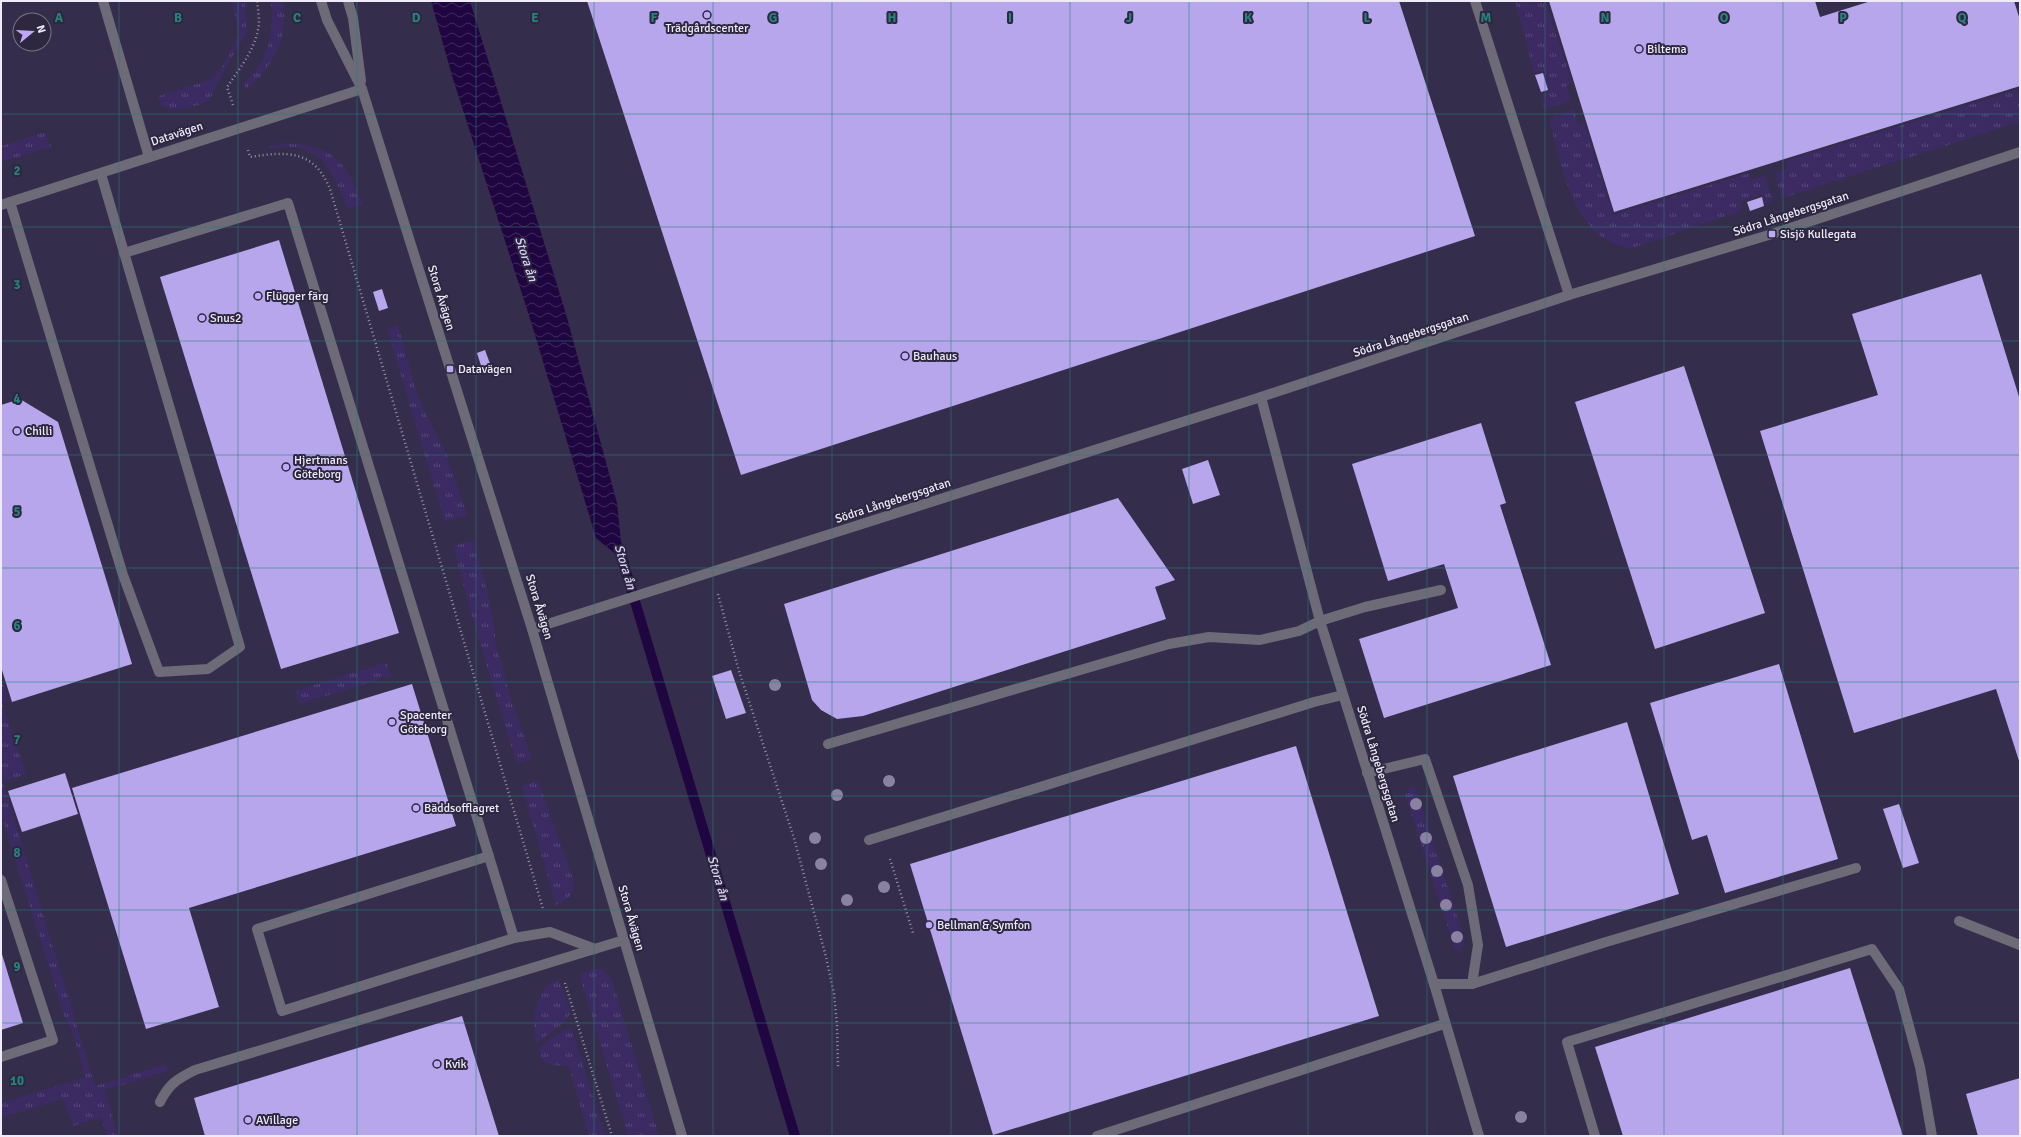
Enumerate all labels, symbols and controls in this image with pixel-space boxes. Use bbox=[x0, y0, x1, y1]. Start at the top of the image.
text: A bbox=[55, 10, 64, 26]
text: B bbox=[174, 10, 182, 26]
text: C bbox=[293, 10, 301, 26]
text: D bbox=[412, 10, 421, 26]
text: E bbox=[531, 10, 539, 26]
text: F bbox=[651, 10, 658, 26]
marker: Trädgårdscenter bbox=[702, 10, 712, 20]
text: G bbox=[769, 10, 777, 26]
text: H bbox=[888, 10, 896, 26]
text: I bbox=[1008, 10, 1012, 26]
text: J bbox=[1126, 10, 1132, 26]
text: K bbox=[1244, 10, 1252, 26]
text: L bbox=[1364, 10, 1371, 26]
text: M bbox=[1481, 10, 1492, 26]
text: N bbox=[1600, 10, 1610, 26]
text: O bbox=[1720, 10, 1729, 26]
text: P bbox=[1839, 10, 1847, 26]
text: Q bbox=[1958, 10, 1967, 26]
north arrow bbox=[12, 12, 52, 52]
place label: Trädgårdscenter bbox=[665, 21, 749, 36]
text: N bbox=[34, 23, 48, 35]
place label: Biltema bbox=[1647, 42, 1687, 57]
marker: Biltema bbox=[1634, 44, 1644, 54]
street label: Datavägen bbox=[149, 119, 205, 149]
text: 2 bbox=[13, 163, 21, 179]
street label: Södra Långebergsgatan bbox=[1731, 188, 1851, 240]
place label: Sisjö Kullegata bbox=[1780, 227, 1856, 242]
marker: Sisjö Kullegata bbox=[1767, 229, 1777, 239]
water label: Stora ån bbox=[511, 235, 541, 284]
street label: Stora Åvägen bbox=[424, 264, 458, 332]
text: 3 bbox=[13, 277, 21, 293]
place label: Flügger färg bbox=[266, 289, 329, 304]
marker: Flügger färg bbox=[253, 291, 263, 301]
street label: Södra Långebergsgatan bbox=[1351, 309, 1471, 361]
place label: Snus2 bbox=[210, 311, 242, 326]
marker: Snus2 bbox=[197, 313, 207, 323]
place label: Bauhaus bbox=[913, 349, 957, 364]
marker: Bauhaus bbox=[900, 351, 910, 361]
place label: Datavägen bbox=[458, 362, 512, 377]
marker: Datavägen bbox=[445, 364, 455, 374]
text: 4 bbox=[13, 391, 21, 407]
place label: Chilli bbox=[25, 424, 52, 439]
marker: Chilli bbox=[12, 426, 22, 436]
place label: Hjertmans Göteborg bbox=[294, 453, 348, 482]
marker: Hjertmans Göteborg bbox=[281, 462, 291, 472]
street label: Södra Långebergsgatan bbox=[833, 475, 953, 527]
text: 5 bbox=[13, 504, 21, 520]
water label: Stora ån bbox=[611, 543, 640, 592]
street label: Stora Åvägen bbox=[522, 573, 556, 641]
text: 6 bbox=[13, 618, 21, 634]
street label: Södra Långebergsgatan bbox=[1353, 704, 1403, 824]
place label: Spacenter Göteborg bbox=[400, 708, 452, 737]
marker: Spacenter Göteborg bbox=[387, 717, 397, 727]
text: 7 bbox=[13, 732, 21, 748]
place label: Bäddsofflagret bbox=[424, 801, 499, 816]
marker: Bäddsofflagret bbox=[411, 803, 421, 813]
text: 8 bbox=[13, 845, 21, 861]
water label: Stora ån bbox=[704, 854, 733, 903]
street label: Stora Åvägen bbox=[614, 883, 648, 953]
place label: Bellman & Symfon bbox=[937, 918, 1030, 933]
marker: Bellman & Symfon bbox=[924, 920, 934, 930]
text: 9 bbox=[13, 959, 21, 975]
place label: Kvik bbox=[445, 1057, 466, 1072]
marker: Kvik bbox=[432, 1059, 442, 1069]
text: 10 bbox=[10, 1073, 24, 1089]
place label: AVillage bbox=[256, 1113, 298, 1128]
marker: AVillage bbox=[243, 1115, 253, 1125]

